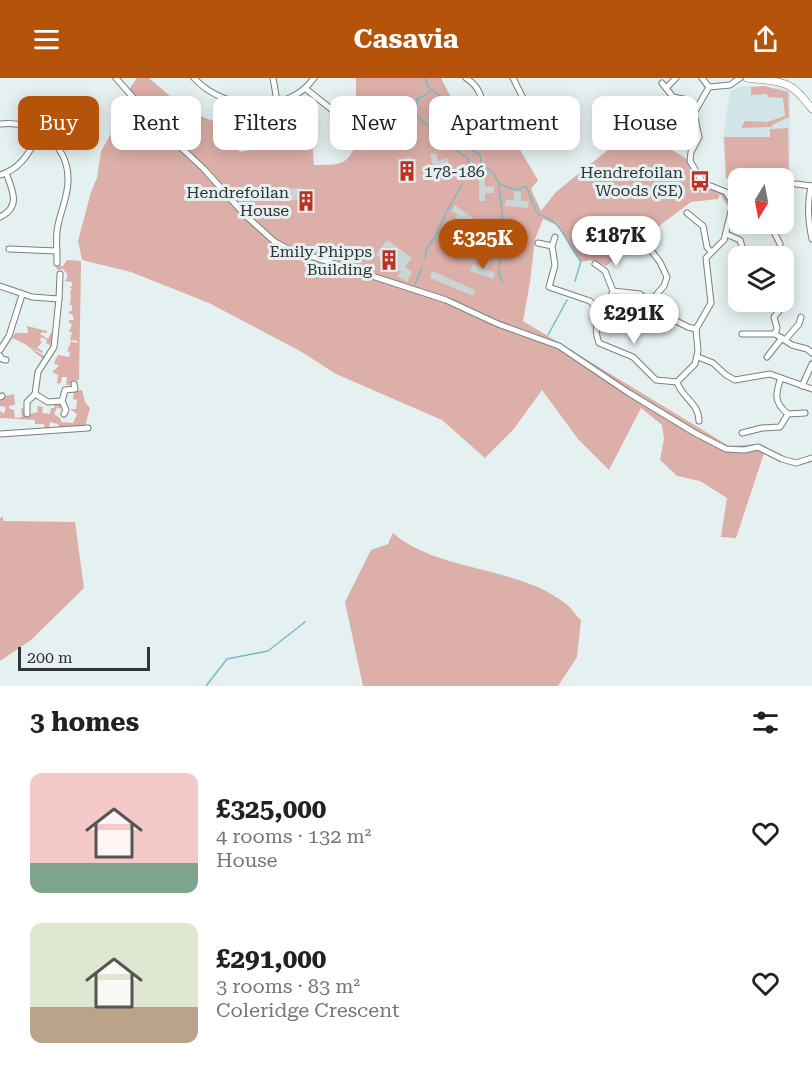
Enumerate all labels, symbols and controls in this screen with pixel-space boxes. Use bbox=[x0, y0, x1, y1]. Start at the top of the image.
icon: menu bbox=[30, 23, 63, 56]
text: Casavia bbox=[353, 23, 459, 55]
icon: share bbox=[749, 23, 782, 56]
chip: Buy bbox=[18, 96, 99, 150]
chip: Rent bbox=[111, 96, 201, 150]
chip: Filters bbox=[213, 96, 318, 150]
chip: New bbox=[330, 96, 417, 150]
chip: Apartment bbox=[429, 96, 580, 150]
chip: House bbox=[592, 96, 698, 150]
building icon: 178-186 bbox=[395, 159, 419, 183]
place label: 178-186 bbox=[424, 162, 485, 181]
place label: Hendrefoilan Woods (SE) bbox=[580, 163, 683, 200]
north arrow bbox=[728, 168, 794, 234]
map controls bbox=[728, 168, 794, 312]
bus stop icon: Hendrefoilan Woods (SE) bbox=[688, 169, 712, 193]
place label: Hendrefoilan House bbox=[186, 183, 289, 220]
building icon: Hendrefoilan House bbox=[294, 189, 318, 213]
pin: £187K bbox=[574, 216, 658, 267]
pin: £325K bbox=[441, 219, 525, 270]
text: £187K bbox=[586, 223, 646, 247]
text: £325K bbox=[453, 226, 513, 250]
place label: Emily Phipps Building bbox=[269, 242, 373, 279]
button: layers bbox=[728, 246, 794, 312]
building icon: Emily Phipps Building bbox=[377, 248, 401, 272]
pin: £291K bbox=[592, 294, 676, 345]
text: £291K bbox=[604, 301, 664, 325]
scale bar bbox=[18, 644, 150, 672]
text: 200 m bbox=[27, 648, 73, 667]
icon: filters bbox=[749, 706, 782, 739]
text: 3 homes bbox=[30, 707, 139, 737]
text: £325,000 bbox=[216, 794, 326, 824]
icon: home bbox=[78, 797, 150, 869]
icon: heart bbox=[749, 817, 782, 850]
text: 4 rooms · 132 m² bbox=[216, 824, 371, 848]
text: House bbox=[216, 848, 278, 872]
text: £291,000 bbox=[216, 944, 326, 974]
icon: home bbox=[78, 947, 150, 1019]
icon: heart bbox=[749, 967, 782, 1000]
text: 3 rooms · 83 m² bbox=[216, 974, 360, 998]
text: Coleridge Crescent bbox=[216, 998, 400, 1022]

